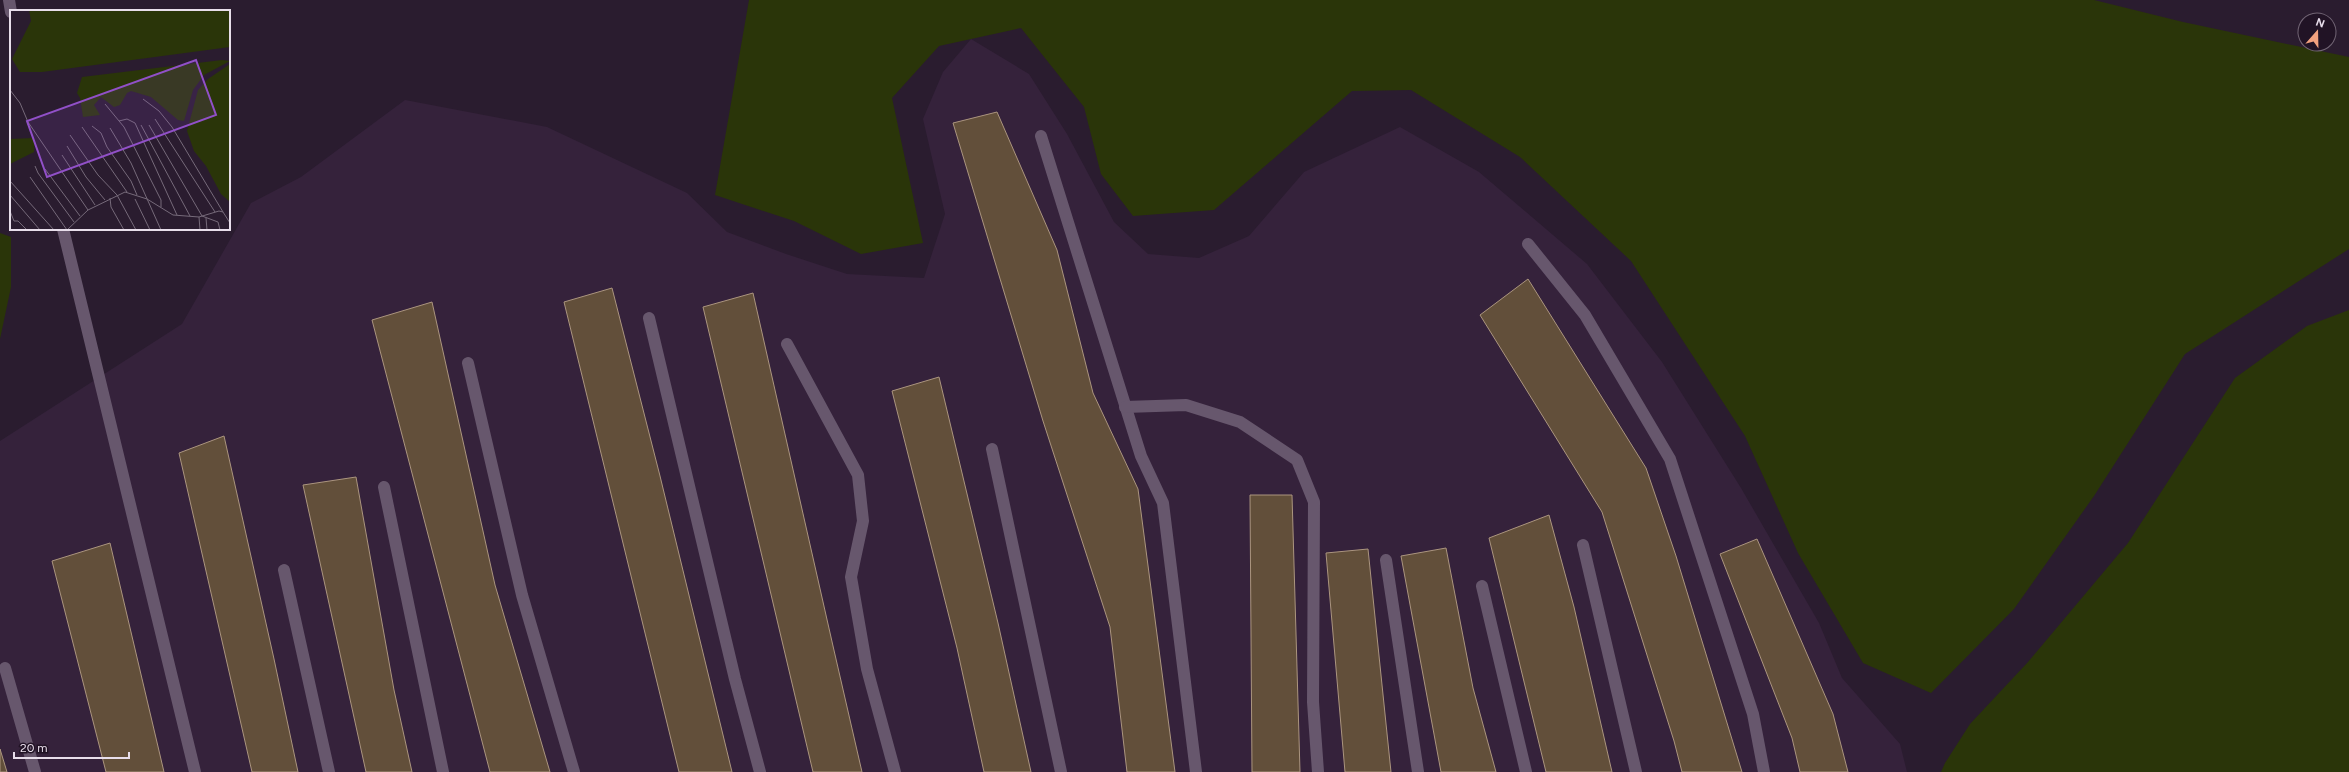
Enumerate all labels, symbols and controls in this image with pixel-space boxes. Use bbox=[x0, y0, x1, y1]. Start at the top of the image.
inset map bbox=[10, 10, 230, 230]
north arrow bbox=[2297, 12, 2337, 52]
text: N bbox=[2314, 16, 2326, 31]
scale bar bbox=[14, 734, 129, 760]
text: 20 m bbox=[20, 741, 48, 755]

